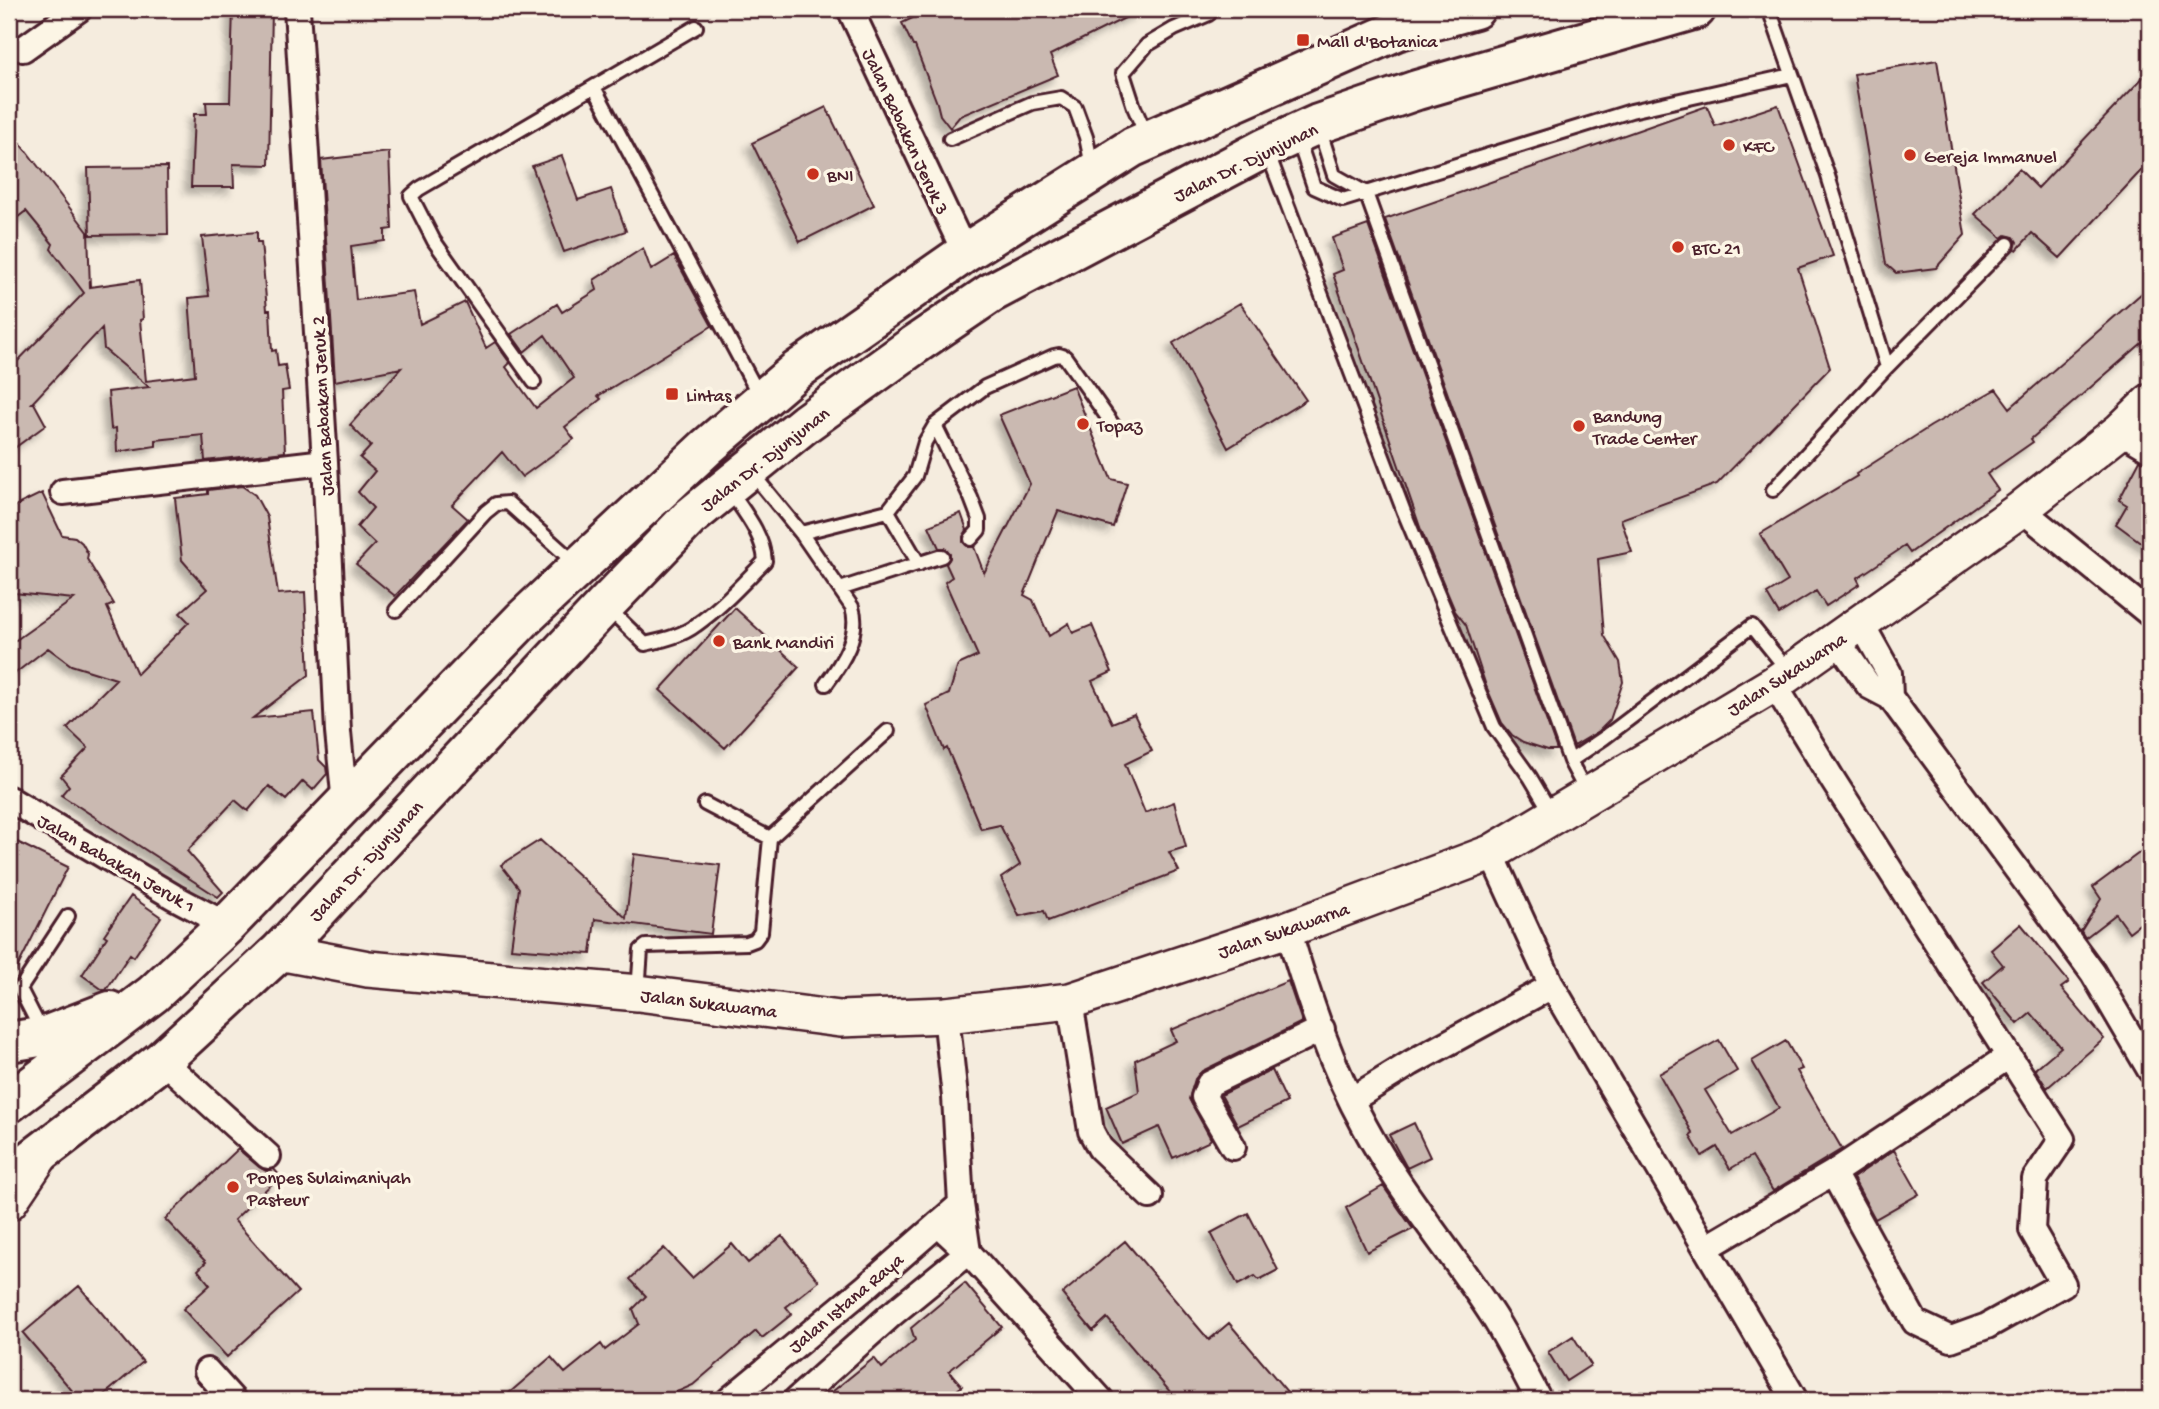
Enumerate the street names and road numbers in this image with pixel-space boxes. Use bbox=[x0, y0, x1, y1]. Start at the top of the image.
street label: Jalan Babakan Jeruk 3 bbox=[855, 46, 952, 219]
street label: Jalan Dr. Djunjunan bbox=[1171, 119, 1322, 209]
street label: Jalan Babakan Jeruk 2 bbox=[308, 315, 341, 496]
street label: Jalan Dr. Djunjunan bbox=[697, 403, 835, 518]
street label: Jalan Sukawarna bbox=[1724, 628, 1853, 723]
street label: Jalan Dr. Djunjunan bbox=[305, 797, 430, 928]
street label: Jalan Babakan Jeruk 1 bbox=[32, 810, 198, 920]
street label: Jalan Sukawarna bbox=[1216, 899, 1354, 966]
street label: Jalan Sukawarna bbox=[639, 986, 779, 1025]
street label: Jalan Istana Raya bbox=[785, 1249, 911, 1360]

